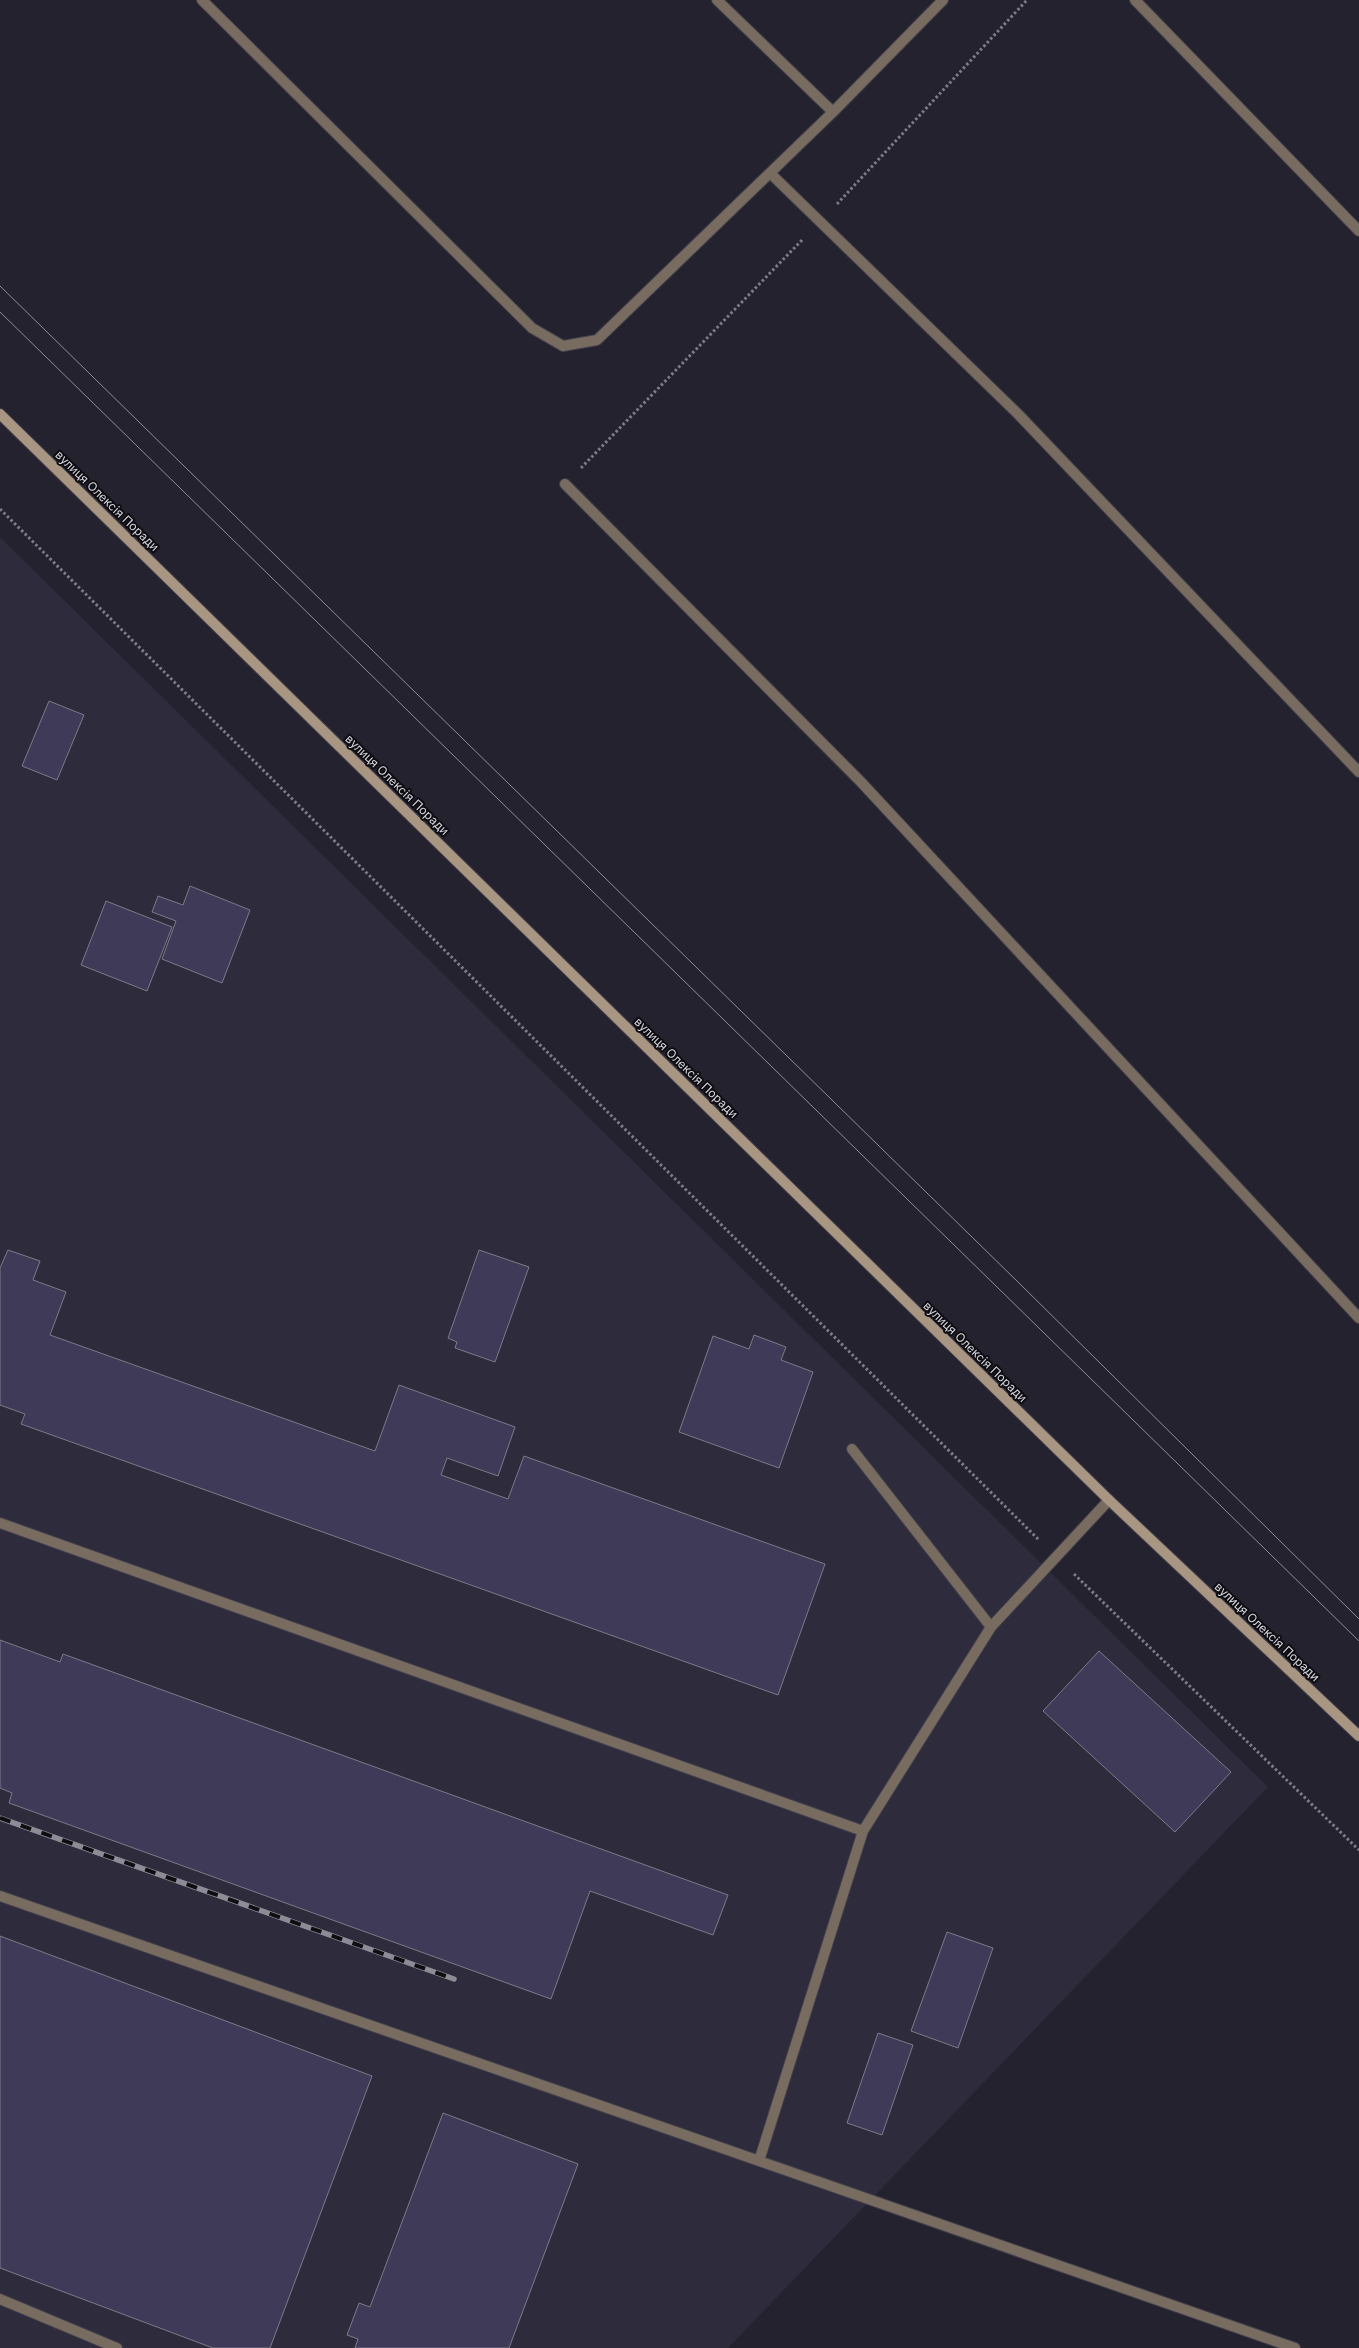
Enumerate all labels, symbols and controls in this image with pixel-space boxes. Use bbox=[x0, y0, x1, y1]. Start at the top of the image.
street label: вулиця Олексія Поради bbox=[52, 447, 162, 554]
street label: вулиця Олексія Поради bbox=[342, 731, 452, 838]
street label: вулиця Олексія Поради bbox=[631, 1014, 741, 1121]
street label: вулиця Олексія Поради bbox=[920, 1298, 1030, 1405]
street label: вулиця Олексія Поради bbox=[1212, 1579, 1323, 1684]

